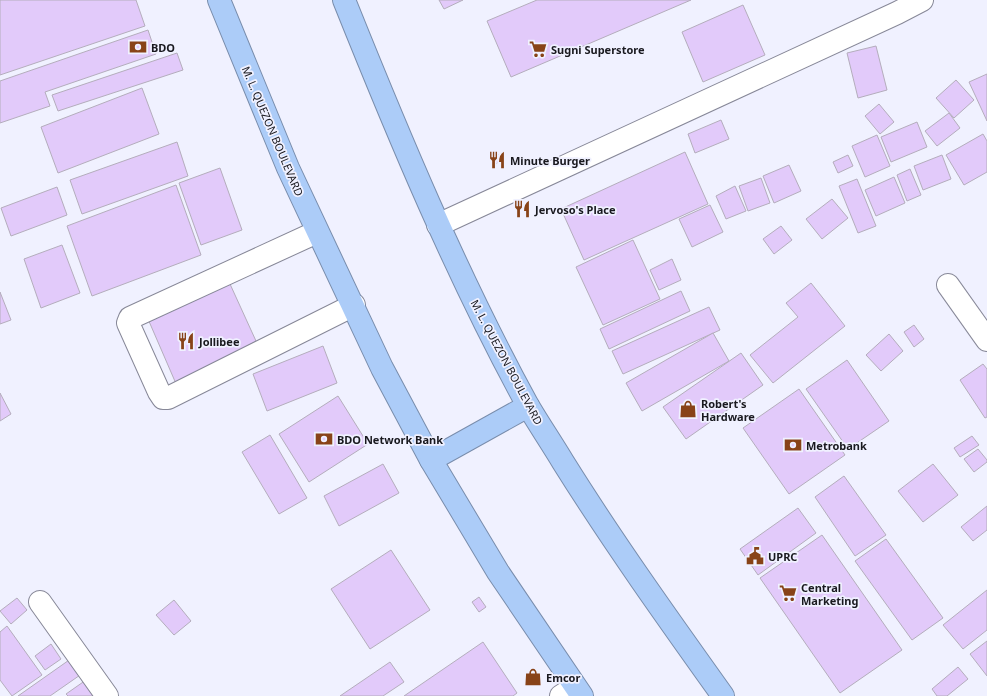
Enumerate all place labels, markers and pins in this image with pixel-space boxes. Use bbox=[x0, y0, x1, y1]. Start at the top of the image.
bank icon: BDO bbox=[128, 37, 148, 57]
supermarket icon: Sugni Superstore bbox=[528, 39, 548, 59]
place label: BDO bbox=[151, 40, 175, 55]
place label: Sugni Superstore bbox=[551, 42, 645, 57]
restaurant icon: Minute Burger bbox=[487, 150, 507, 170]
place label: Minute Burger bbox=[510, 153, 590, 168]
restaurant icon: Jervoso's Place bbox=[512, 199, 532, 219]
place label: Jervoso's Place bbox=[534, 202, 616, 217]
restaurant icon: Jollibee bbox=[176, 331, 196, 351]
place label: Jollibee bbox=[198, 334, 240, 349]
place label: Robert's Hardware bbox=[701, 396, 755, 424]
shop icon: Robert's Hardware bbox=[678, 399, 698, 419]
bank icon: BDO Network Bank bbox=[314, 429, 334, 449]
place label: BDO Network Bank bbox=[337, 432, 443, 447]
bank icon: Metrobank bbox=[783, 435, 803, 455]
place label: Metrobank bbox=[806, 438, 867, 453]
public building icon: UPRC bbox=[745, 546, 765, 566]
place label: UPRC bbox=[768, 549, 797, 564]
place label: Central Marketing bbox=[801, 580, 858, 608]
supermarket icon: Central Marketing bbox=[778, 583, 798, 603]
shop icon: Emcor bbox=[523, 667, 543, 687]
place label: Emcor bbox=[546, 670, 580, 685]

